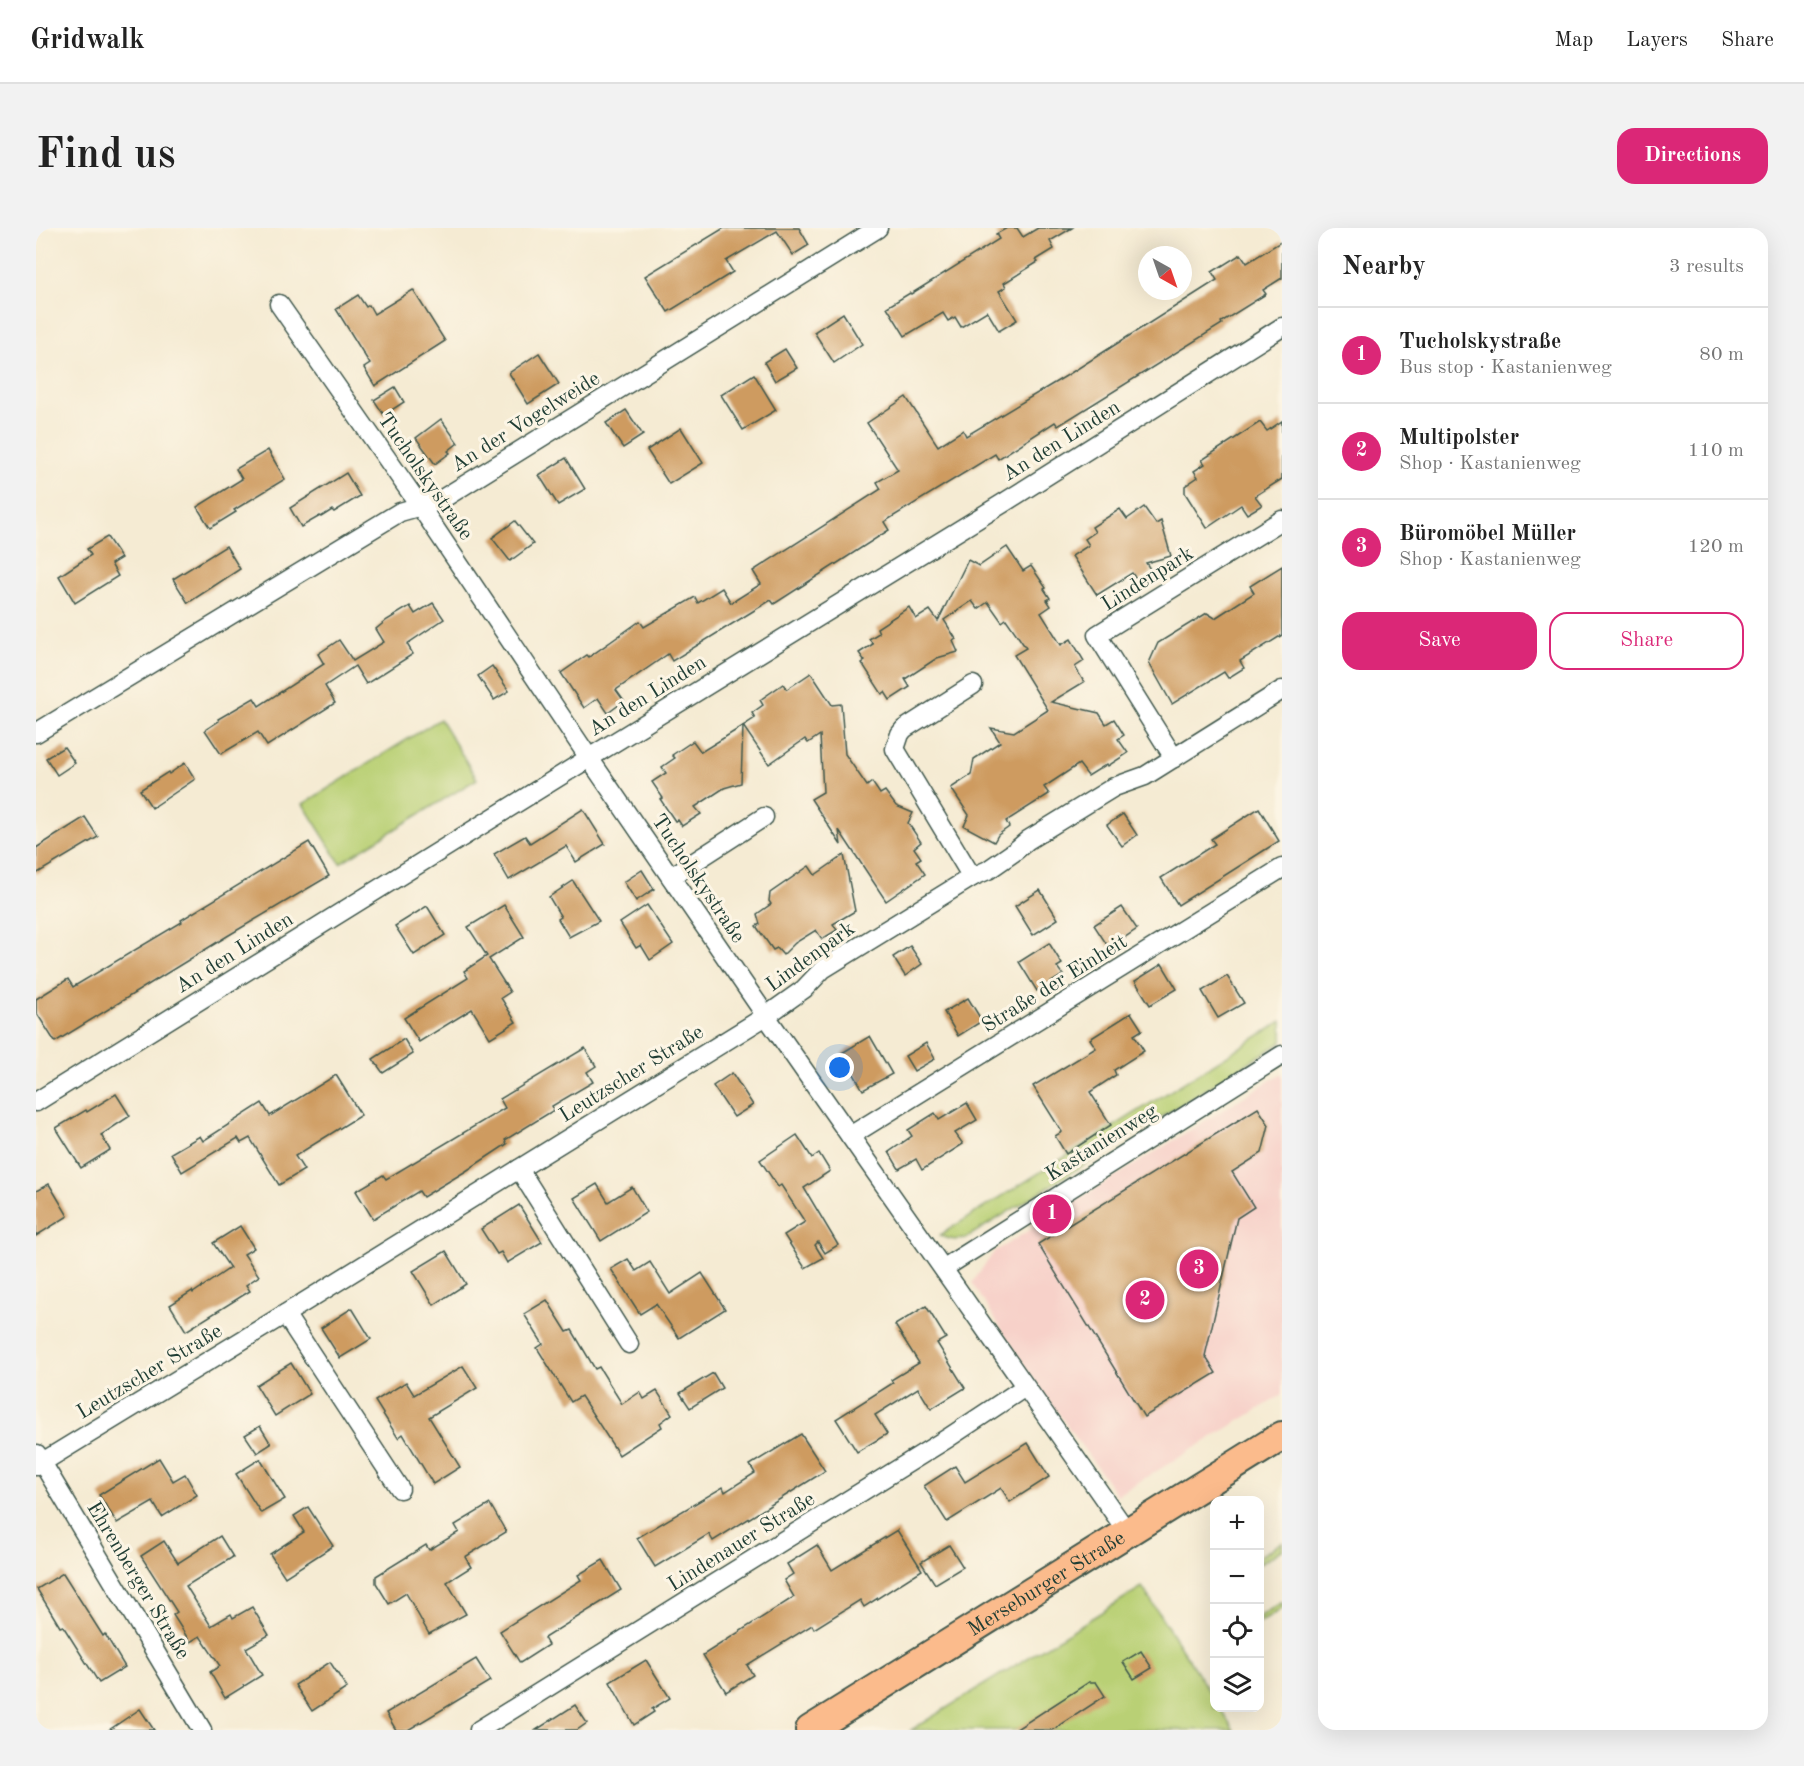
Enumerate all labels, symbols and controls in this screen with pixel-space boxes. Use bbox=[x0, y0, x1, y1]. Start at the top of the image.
text: Gridwalk bbox=[30, 27, 145, 55]
text: Map bbox=[1554, 30, 1593, 51]
text: Layers bbox=[1626, 30, 1688, 51]
text: Share bbox=[1721, 30, 1774, 51]
button: Directions bbox=[1617, 128, 1768, 184]
text: Find us bbox=[36, 135, 175, 177]
north arrow bbox=[1138, 246, 1192, 300]
text: Nearby bbox=[1342, 254, 1426, 280]
text: 3 results bbox=[1669, 257, 1744, 277]
text: Tucholskystraße bbox=[1399, 331, 1561, 353]
text: 1 bbox=[1356, 345, 1367, 365]
text: 80 m bbox=[1699, 345, 1744, 365]
text: Bus stop · Kastanienweg bbox=[1399, 358, 1612, 378]
street label: An der Vogelweide bbox=[448, 368, 604, 476]
street label: An den Linden bbox=[999, 397, 1124, 486]
street label: Tucholskystraße bbox=[373, 409, 476, 544]
text: Multipolster bbox=[1399, 427, 1519, 449]
text: 2 bbox=[1356, 441, 1367, 461]
text: 110 m bbox=[1688, 441, 1744, 461]
text: Shop · Kastanienweg bbox=[1399, 454, 1581, 474]
text: Büromöbel Müller bbox=[1399, 523, 1576, 545]
text: 3 bbox=[1356, 537, 1367, 557]
text: 120 m bbox=[1688, 537, 1744, 557]
street label: Lindenpark bbox=[1098, 543, 1197, 616]
text: Shop · Kastanienweg bbox=[1399, 550, 1581, 570]
button: Save bbox=[1342, 612, 1537, 670]
button: Share bbox=[1549, 612, 1744, 670]
street label: An den Linden bbox=[585, 652, 710, 741]
street label: Tucholskystraße bbox=[647, 811, 748, 947]
street label: An den Linden bbox=[172, 909, 297, 998]
street label: Lindenpark bbox=[763, 918, 859, 996]
street label: Straße der Einheit bbox=[979, 931, 1131, 1037]
street label: Leutzscher Straße bbox=[556, 1022, 708, 1127]
your location bbox=[825, 1053, 854, 1082]
street label: Kastanienweg bbox=[1042, 1100, 1162, 1186]
pin: 1 bbox=[1032, 1192, 1072, 1236]
pin: 3 bbox=[1180, 1246, 1218, 1292]
pin: 2 bbox=[1126, 1278, 1164, 1322]
street label: Leutzscher Straße bbox=[73, 1321, 226, 1424]
street label: Lindenauer Straße bbox=[665, 1489, 819, 1596]
map controls bbox=[1210, 1496, 1264, 1712]
button: + bbox=[1210, 1496, 1264, 1550]
street label: Ehrenberger Straße bbox=[82, 1498, 193, 1663]
street label: Merseburger Straße bbox=[964, 1528, 1129, 1641]
button: − bbox=[1210, 1550, 1264, 1604]
button: locate bbox=[1210, 1604, 1264, 1658]
button: layers bbox=[1210, 1658, 1264, 1712]

